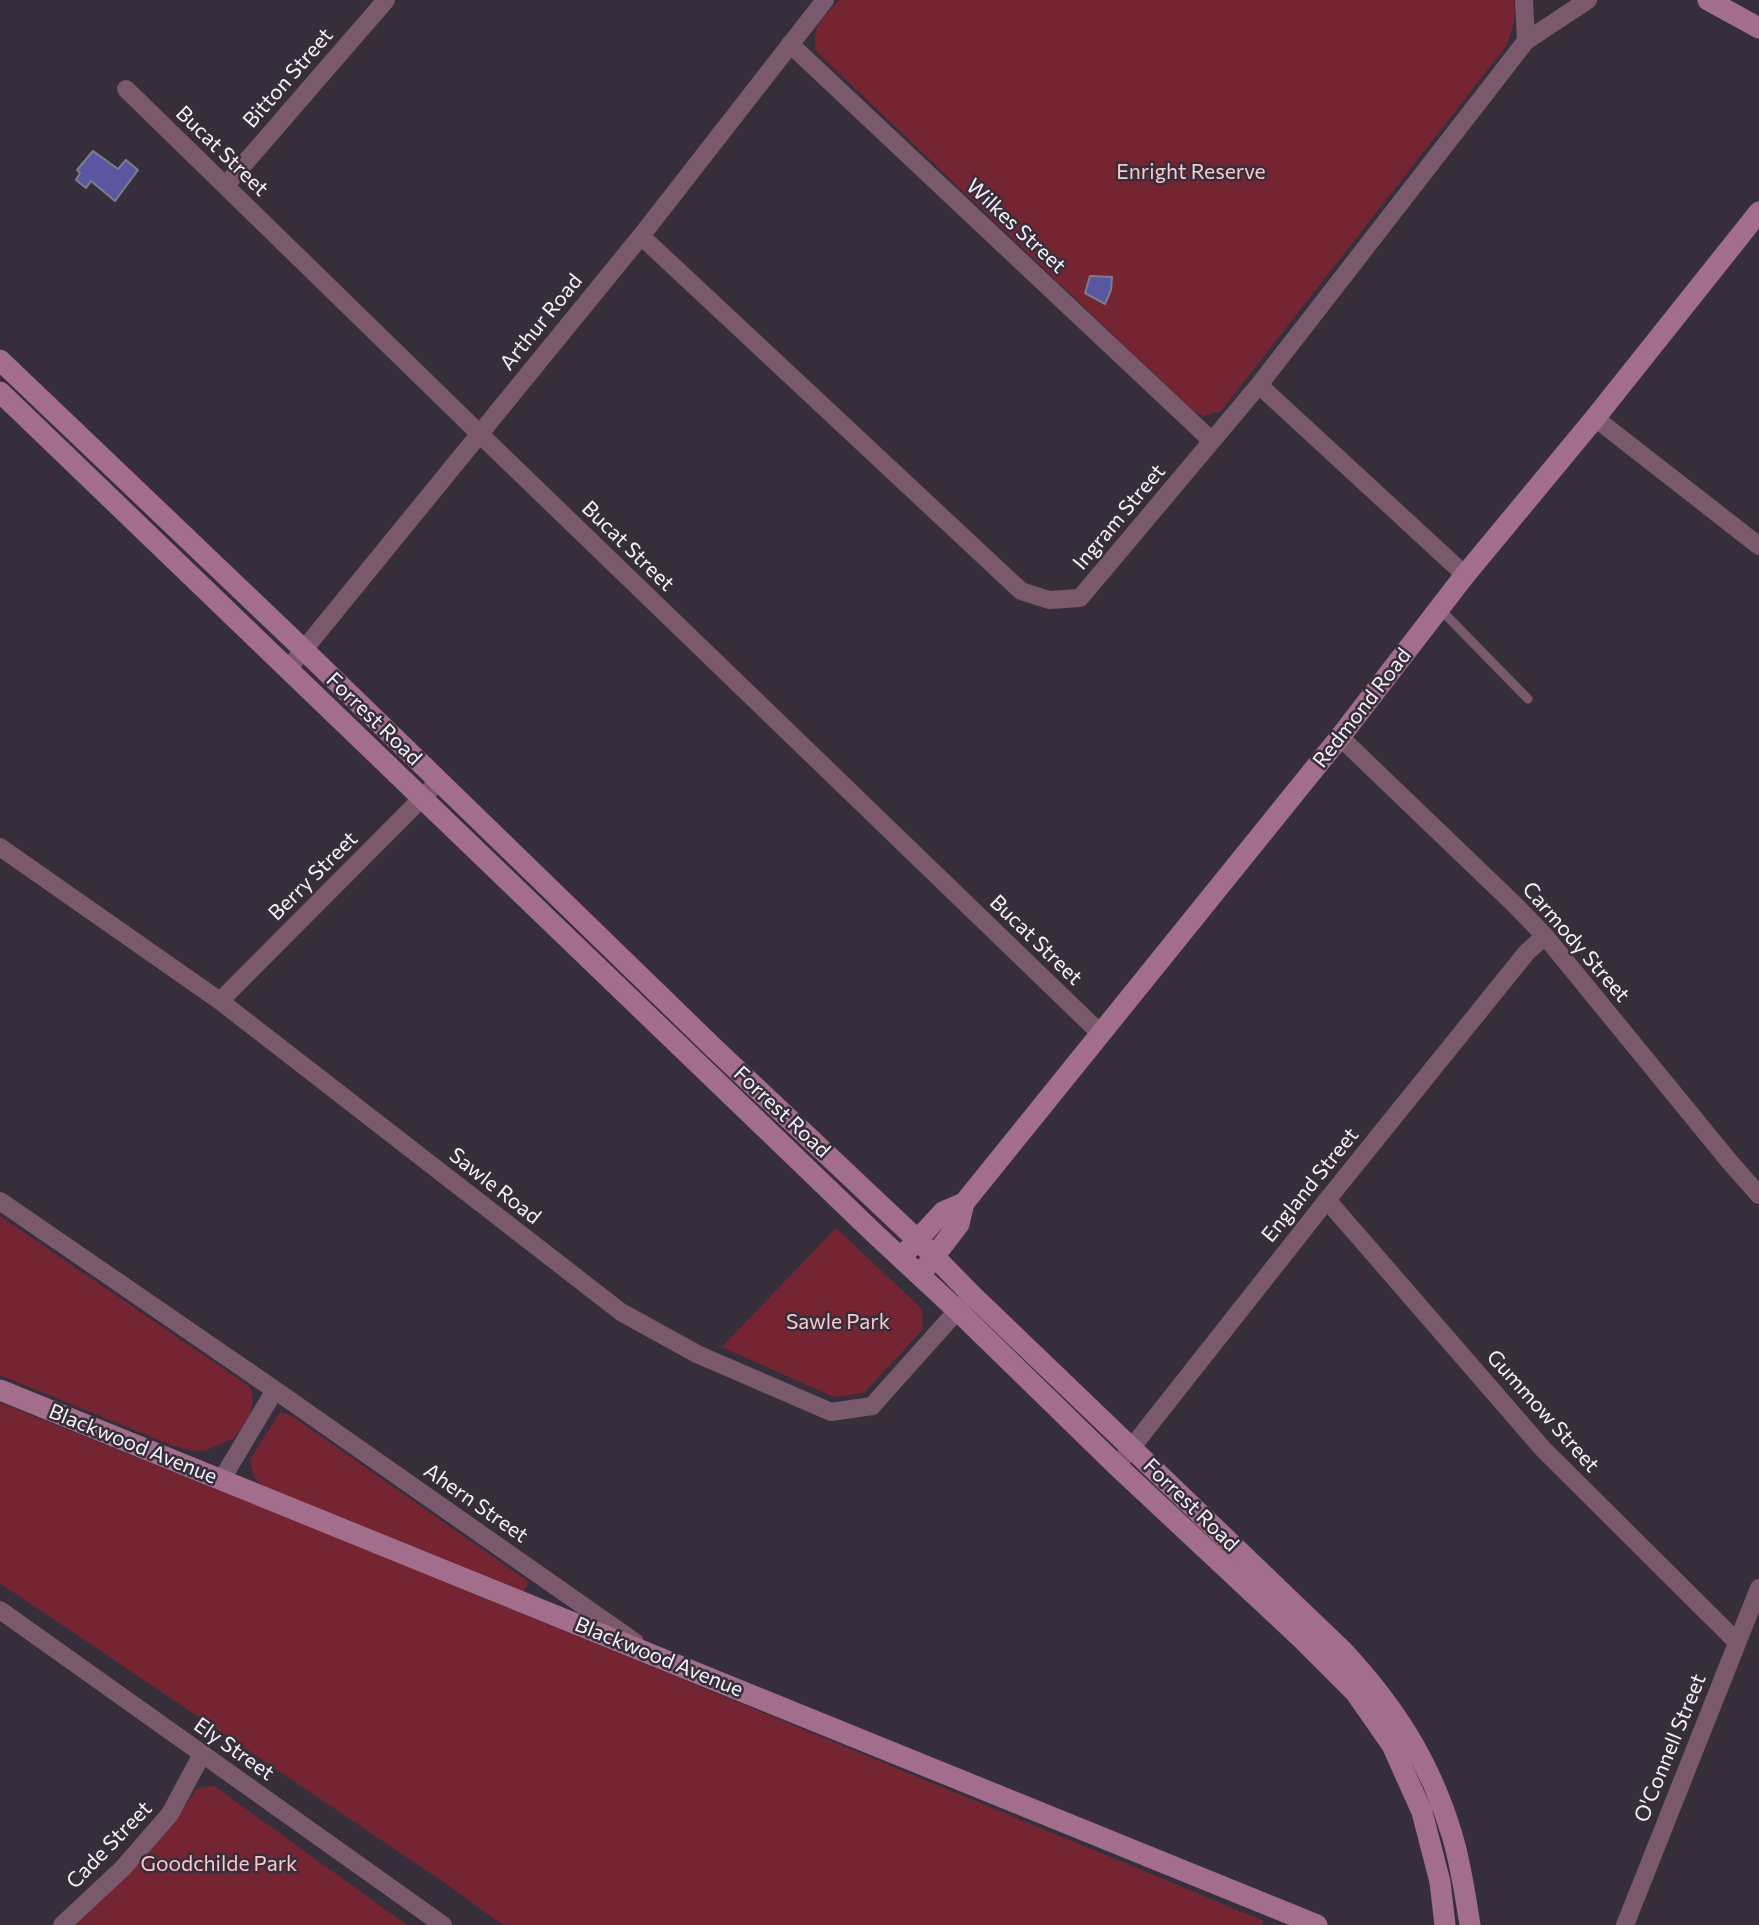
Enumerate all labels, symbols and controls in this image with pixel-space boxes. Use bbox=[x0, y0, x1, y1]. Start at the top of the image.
street label: Bitton Street bbox=[238, 23, 338, 133]
street label: Bucat Street bbox=[171, 101, 273, 201]
park label: Enright Reserve bbox=[1116, 159, 1266, 185]
street label: Wilkes Street bbox=[961, 173, 1071, 279]
street label: Arthur Road bbox=[494, 269, 588, 375]
street label: Ingram Street bbox=[1068, 459, 1170, 575]
street label: Bucat Street bbox=[577, 496, 679, 596]
street label: Redmond Road bbox=[1308, 643, 1416, 773]
street label: Forrest Road bbox=[321, 667, 427, 771]
street label: Berry Street bbox=[263, 826, 363, 926]
street label: Carmody Street bbox=[1517, 877, 1635, 1007]
street label: Bucat Street bbox=[985, 890, 1087, 990]
street label: Forrest Road bbox=[729, 1061, 835, 1163]
street label: England Street bbox=[1256, 1123, 1364, 1247]
street label: Sawle Road bbox=[444, 1142, 546, 1230]
park label: Sawle Park bbox=[786, 1309, 890, 1335]
street label: Gummow Street bbox=[1481, 1345, 1605, 1477]
street label: Blackwood Avenue bbox=[45, 1399, 221, 1489]
street label: Forrest Road bbox=[1138, 1453, 1244, 1557]
street label: Ahern Street bbox=[419, 1458, 533, 1548]
street label: Blackwood Avenue bbox=[571, 1612, 747, 1702]
street label: O'Connell Street bbox=[1629, 1670, 1711, 1826]
street label: Ely Street bbox=[189, 1712, 279, 1786]
street label: Cade Street bbox=[61, 1796, 157, 1894]
park label: Goodchilde Park bbox=[141, 1851, 297, 1877]

